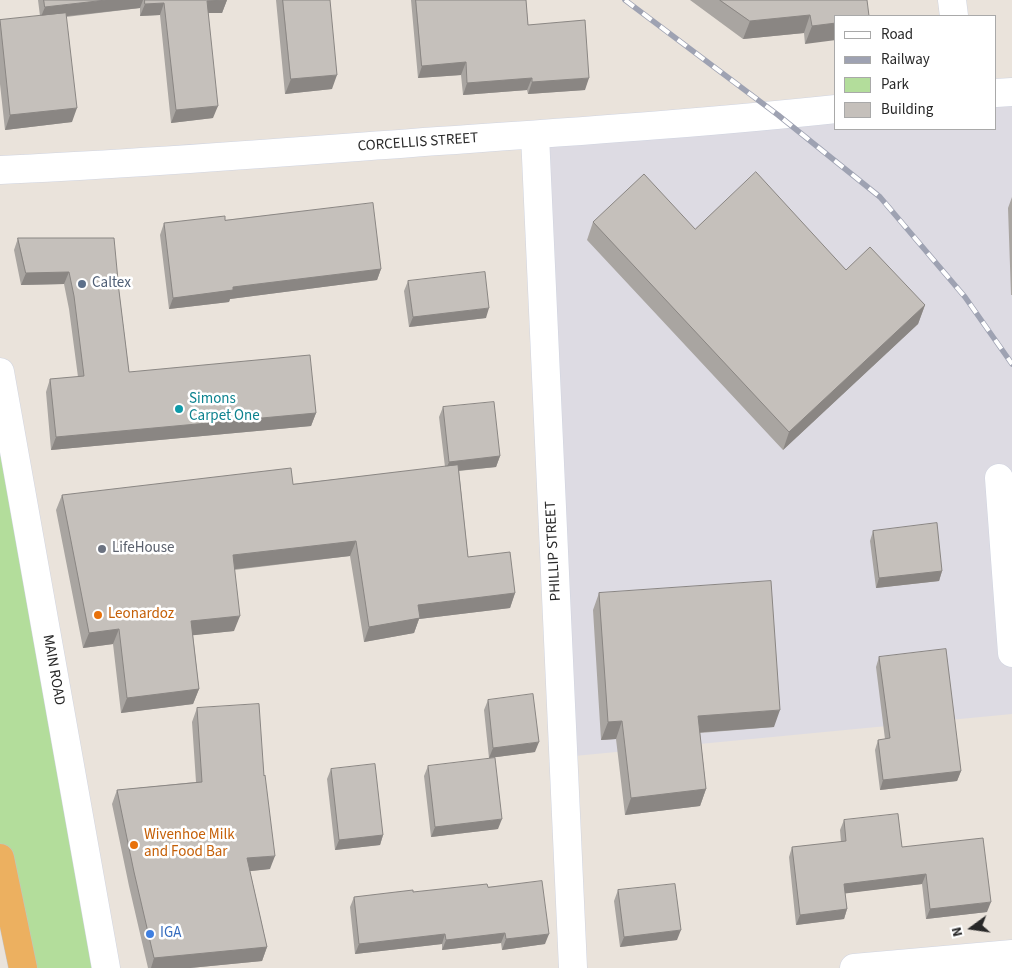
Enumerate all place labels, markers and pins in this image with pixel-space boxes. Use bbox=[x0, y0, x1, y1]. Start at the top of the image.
place label: Caltex bbox=[92, 275, 131, 293]
marker: Caltex bbox=[76, 278, 88, 290]
place label: Simons Carpet One bbox=[189, 391, 260, 426]
marker: Simons Carpet One bbox=[173, 403, 185, 415]
place label: LifeHouse bbox=[112, 540, 174, 558]
marker: LifeHouse bbox=[96, 543, 108, 555]
place label: Leonardoz bbox=[108, 606, 174, 624]
marker: Leonardoz bbox=[92, 609, 104, 621]
place label: Wivenhoe Milk and Food Bar bbox=[144, 827, 235, 862]
marker: Wivenhoe Milk and Food Bar bbox=[128, 839, 140, 851]
place label: IGA bbox=[160, 925, 181, 943]
marker: IGA bbox=[144, 928, 156, 940]

